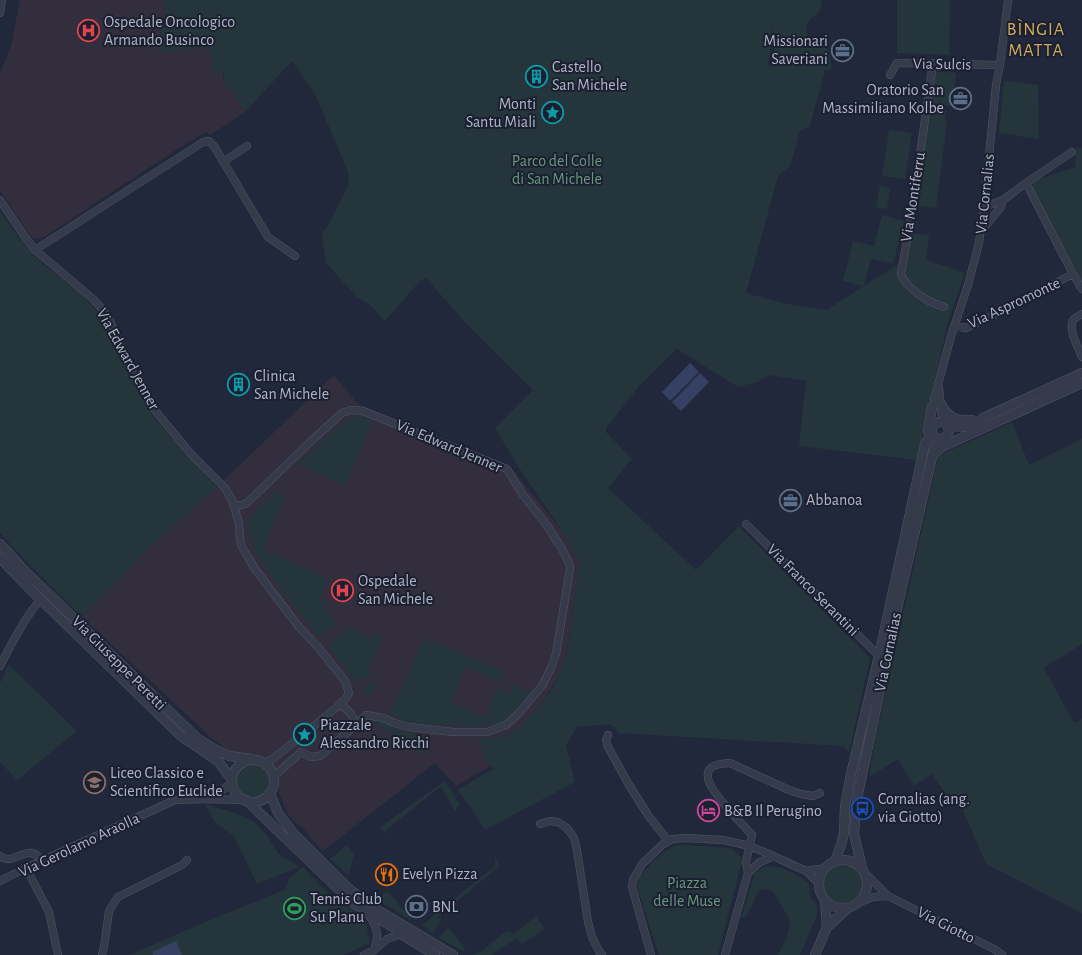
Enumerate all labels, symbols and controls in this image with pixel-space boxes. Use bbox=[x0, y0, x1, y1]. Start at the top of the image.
place label: Ospedale Oncologico Armando Businco bbox=[104, 14, 235, 48]
hospital icon: Ospedale Oncologico Armando Businco bbox=[75, 18, 101, 44]
district label: BÌNGIA MATTA bbox=[1007, 18, 1065, 60]
place label: Missionari Saveriani bbox=[764, 33, 828, 67]
office icon: Missionari Saveriani bbox=[830, 37, 856, 63]
street label: Via Sulcis bbox=[913, 55, 971, 73]
place label: Castello San Michele bbox=[552, 59, 627, 93]
building icon: Castello San Michele bbox=[524, 63, 550, 89]
place label: Oratorio San Massimiliano Kolbe bbox=[822, 82, 944, 116]
office icon: Oratorio San Massimiliano Kolbe bbox=[947, 86, 973, 112]
place label: Monti Santu Miali bbox=[466, 96, 536, 130]
place icon: Monti Santu Miali bbox=[539, 100, 565, 126]
street label: Via Montiferru bbox=[898, 151, 928, 243]
park label: Parco del Colle di San Michele bbox=[512, 153, 602, 187]
street label: Via Cornalias bbox=[973, 153, 997, 235]
street label: Via Aspromonte bbox=[965, 275, 1063, 331]
street label: Via Edward Jenner bbox=[94, 306, 163, 413]
place label: Clinica San Michele bbox=[254, 368, 329, 402]
building icon: Clinica San Michele bbox=[226, 372, 252, 398]
street label: Via Edward Jenner bbox=[394, 417, 505, 476]
office icon: Abbanoa bbox=[777, 487, 803, 513]
place label: Abbanoa bbox=[806, 492, 862, 508]
street label: Via Franco Serantini bbox=[764, 541, 862, 639]
place label: Ospedale San Michele bbox=[358, 573, 433, 607]
hospital icon: Ospedale San Michele bbox=[329, 577, 355, 603]
street label: Via Cornalias bbox=[872, 611, 904, 693]
street label: Via Giuseppe Peretti bbox=[69, 613, 169, 713]
place label: Piazzale Alessandro Ricchi bbox=[320, 717, 429, 751]
place icon: Piazzale Alessandro Ricchi bbox=[291, 721, 317, 747]
place label: Liceo Classico e Scientifico Euclide bbox=[110, 765, 223, 799]
school or university icon: Liceo Classico e Scientifico Euclide bbox=[82, 769, 108, 795]
place label: Cornalias (ang. via Giotto) bbox=[878, 791, 970, 825]
bus stop icon: Cornalias (ang. via Giotto) bbox=[850, 795, 876, 821]
hotel icon: B&B Il Perugino bbox=[695, 798, 721, 824]
place label: B&B Il Perugino bbox=[724, 803, 822, 819]
street label: Via Gerolamo Araolla bbox=[16, 810, 142, 880]
restaurant icon: Evelyn Pizza bbox=[373, 861, 399, 887]
place label: Evelyn Pizza bbox=[402, 866, 478, 883]
park label: Piazza delle Muse bbox=[653, 875, 721, 909]
place label: Tennis Club Su Planu bbox=[310, 891, 382, 925]
bank icon: BNL bbox=[403, 894, 429, 920]
sports icon: Tennis Club Su Planu bbox=[282, 895, 308, 921]
place label: BNL bbox=[432, 899, 459, 915]
street label: Via Giotto bbox=[915, 904, 977, 946]

